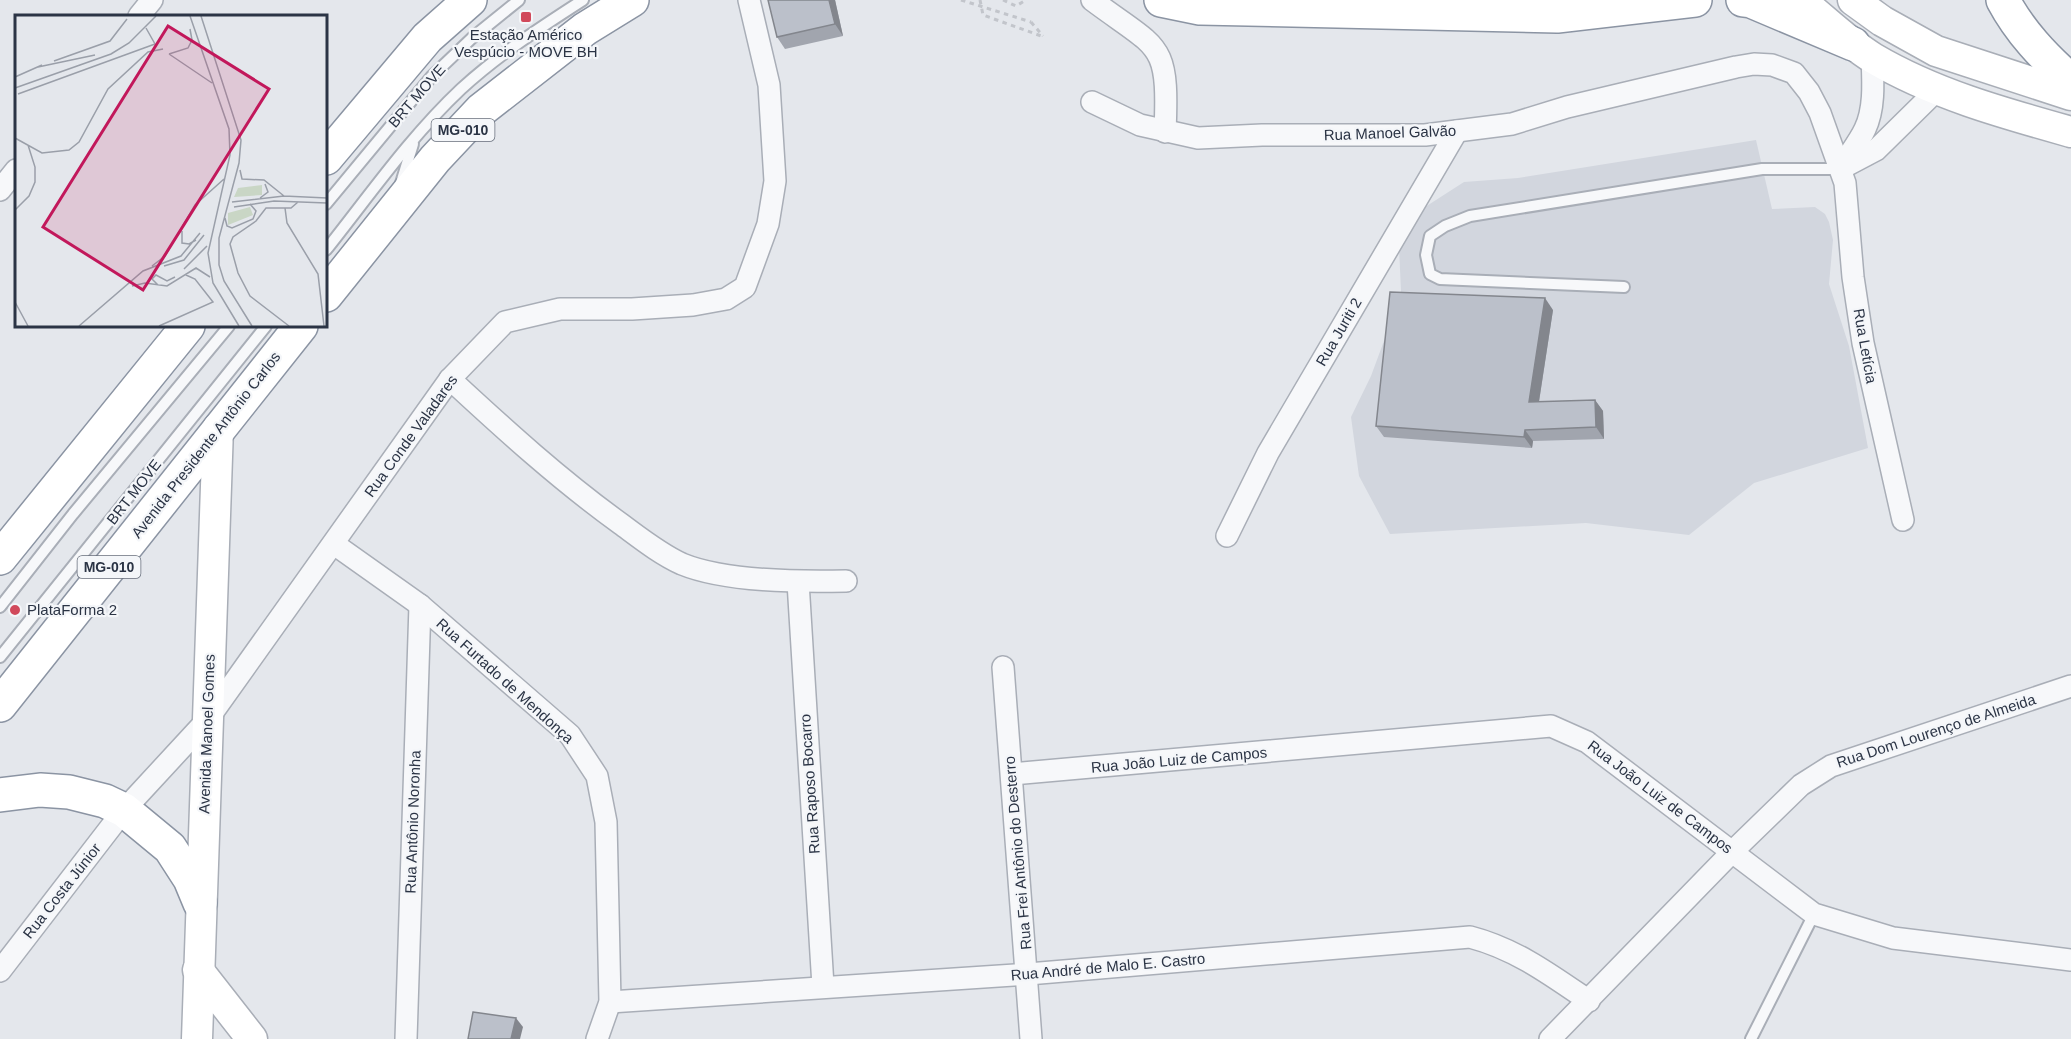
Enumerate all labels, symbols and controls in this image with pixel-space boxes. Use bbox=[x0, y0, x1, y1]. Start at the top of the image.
marker: Estação Américo Vespúcio - MOVE BH bbox=[519, 10, 533, 24]
inset map bbox=[15, 15, 327, 327]
place label: Estação Américo Vespúcio - MOVE BH bbox=[454, 26, 598, 60]
street label: BRT MOVE bbox=[385, 61, 449, 131]
road number: MG-010 bbox=[432, 119, 494, 141]
street label: Rua Manoel Galvão bbox=[1323, 122, 1457, 143]
street label: Rua Juriti 2 bbox=[1312, 295, 1365, 369]
street label: Rua Letícia bbox=[1851, 307, 1881, 385]
street label: Avenida Presidente Antônio Carlos bbox=[128, 348, 284, 541]
street label: Rua Conde Valadares bbox=[361, 371, 461, 500]
street label: BRT MOVE bbox=[103, 456, 164, 528]
road number: MG-010 bbox=[78, 556, 140, 578]
place label: PlataForma 2 bbox=[27, 601, 117, 618]
marker: PlataForma 2 bbox=[8, 603, 22, 617]
street label: Rua Furtado de Mendonça bbox=[433, 615, 578, 747]
street label: Avenida Manoel Gomes bbox=[195, 654, 218, 814]
street label: Rua Dom Lourenço de Almeida bbox=[1834, 690, 2038, 771]
street label: Rua Raposo Bocarro bbox=[796, 714, 823, 854]
street label: Rua João Luiz de Campos bbox=[1585, 737, 1736, 857]
street label: Rua João Luiz de Campos bbox=[1090, 743, 1268, 776]
street label: Rua Antônio Noronha bbox=[402, 749, 424, 894]
street label: Rua Frei Antônio do Desterro bbox=[1001, 756, 1034, 951]
street label: Rua Costa Júnior bbox=[19, 840, 104, 942]
street label: Rua André de Malo E. Castro bbox=[1010, 950, 1206, 983]

